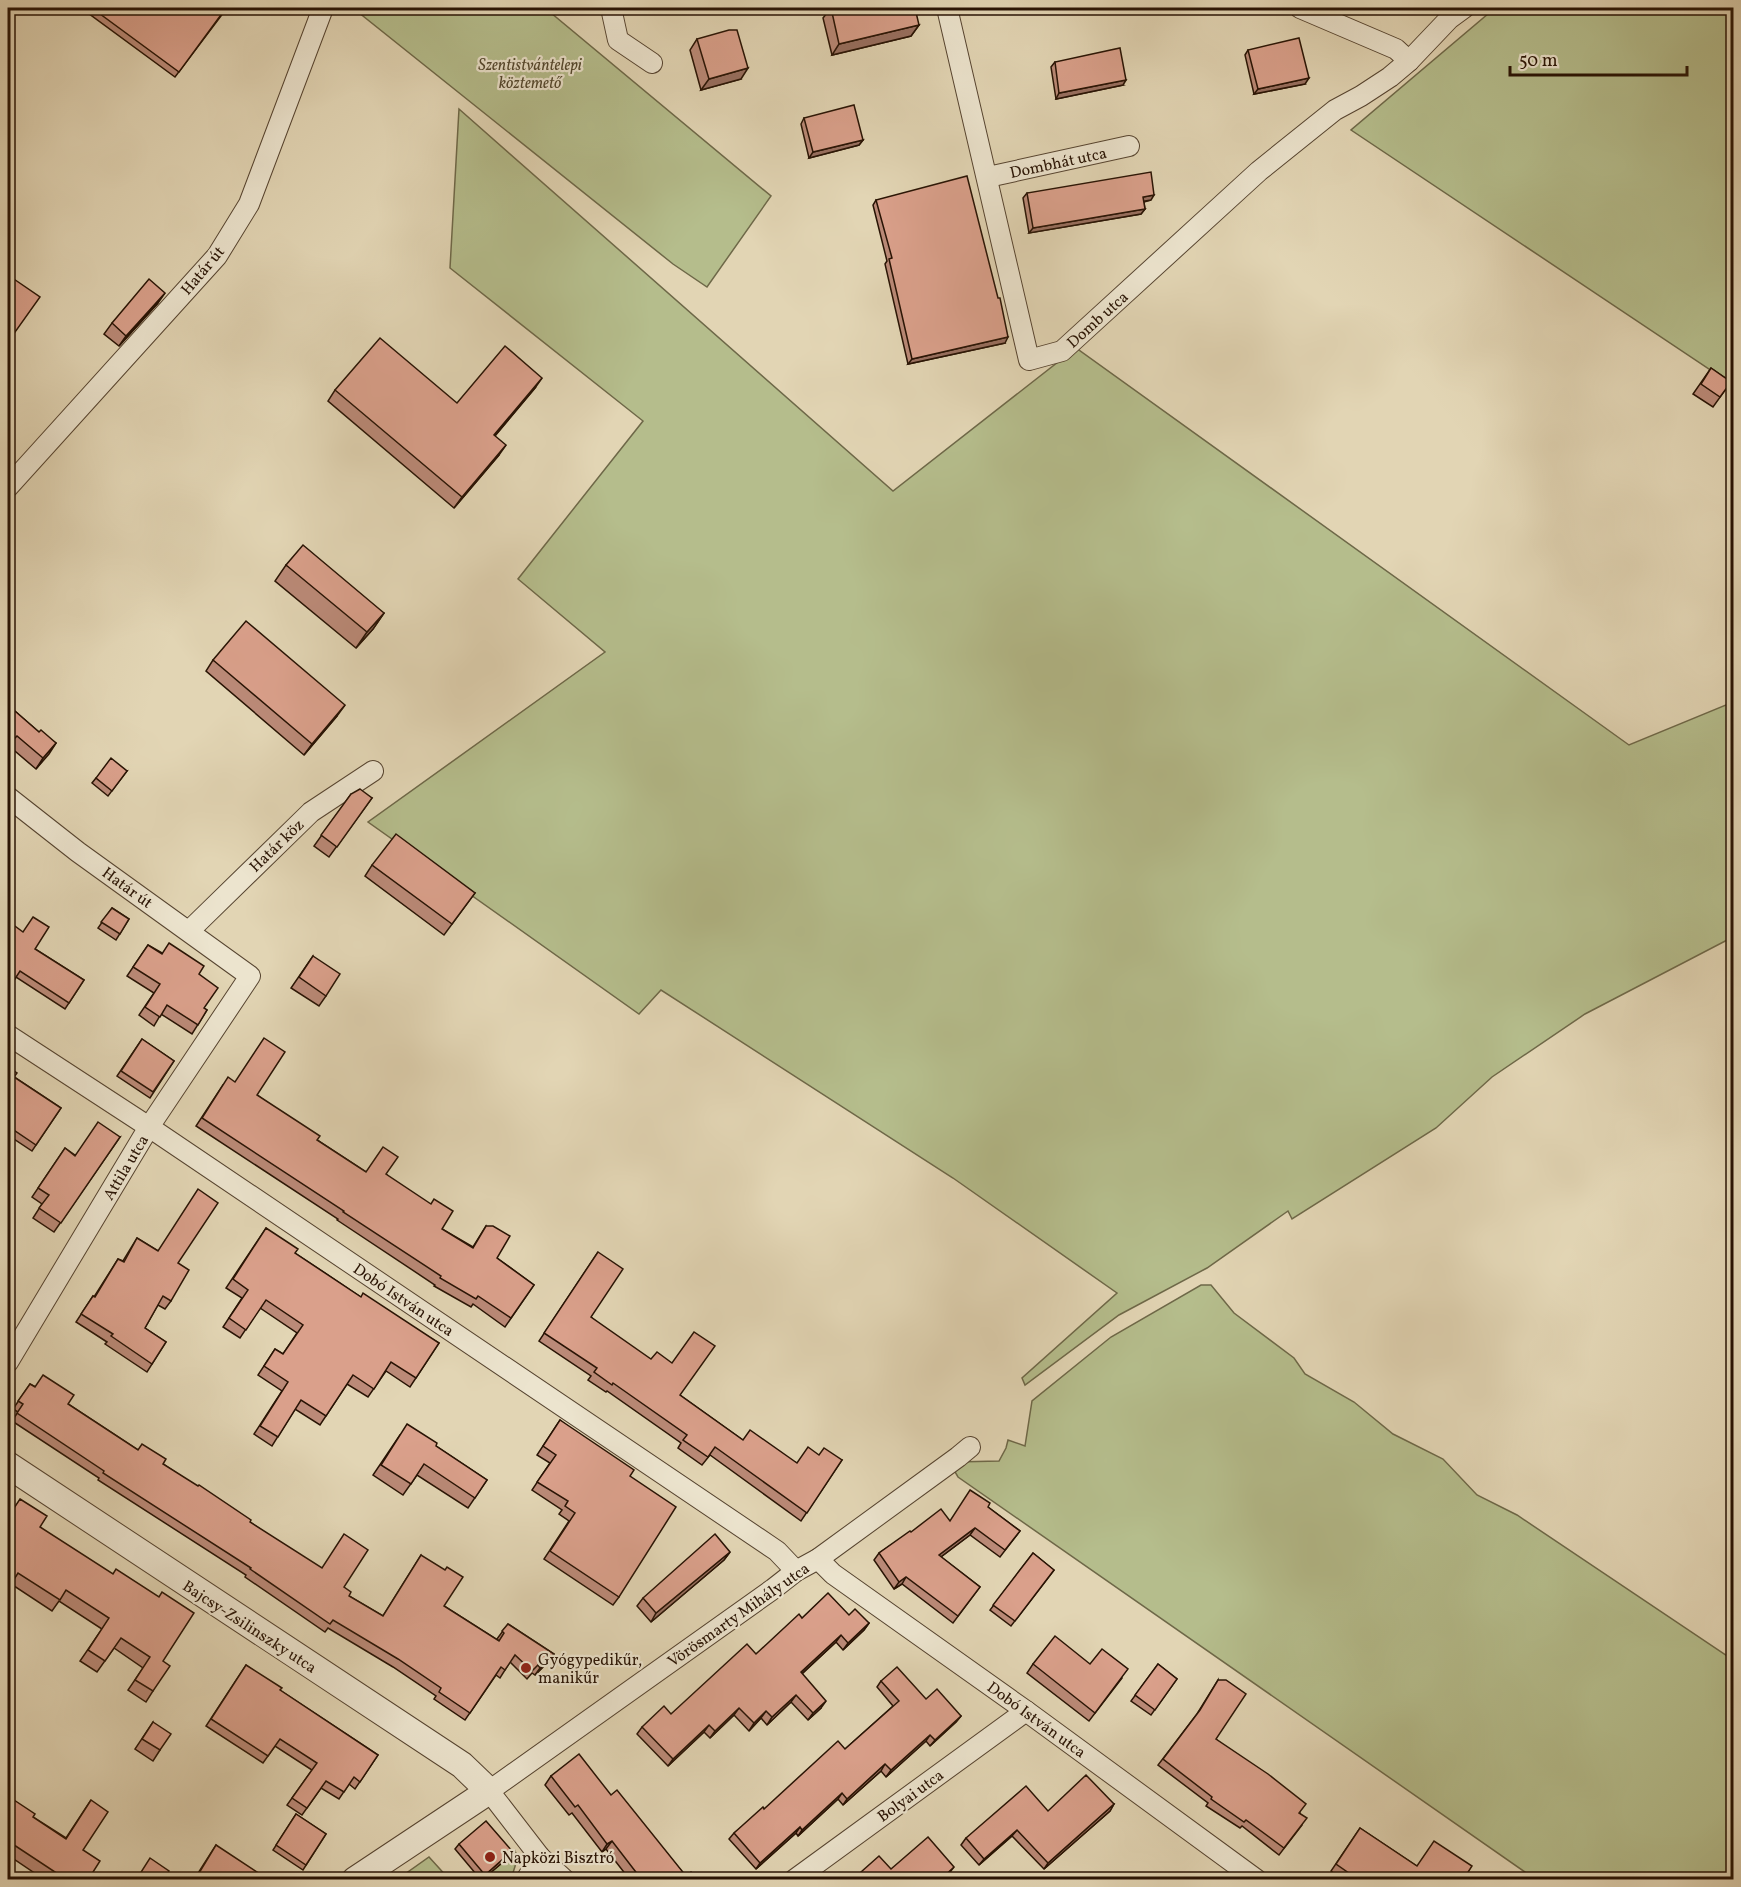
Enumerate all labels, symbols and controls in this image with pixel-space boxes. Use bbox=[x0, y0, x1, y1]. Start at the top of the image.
scale bar bbox=[1510, 39, 1687, 77]
text: 50 m bbox=[1519, 49, 1558, 74]
park label: Szentistvántelepi köztemető bbox=[478, 55, 583, 95]
street label: Dombhát utca bbox=[1008, 143, 1109, 185]
street label: Határ út bbox=[176, 242, 231, 301]
street label: Domb utca bbox=[1063, 287, 1134, 354]
street label: Határ köz bbox=[245, 815, 310, 878]
street label: Határ út bbox=[97, 863, 157, 915]
street label: Attila utca bbox=[99, 1131, 155, 1205]
street label: Dobó István utca bbox=[348, 1259, 458, 1343]
street label: Vörösmarty Mihály utca bbox=[664, 1558, 815, 1673]
street label: Bajcsy-Zsilinszky utca bbox=[178, 1576, 320, 1679]
place label: Gyógypedikűr, manikűr bbox=[538, 1650, 642, 1690]
marker: Gyógypedikűr, manikűr bbox=[519, 1661, 533, 1675]
street label: Dobó István utca bbox=[982, 1677, 1090, 1764]
street label: Bolyai utca bbox=[873, 1765, 949, 1828]
place label: Napközi Bisztró bbox=[502, 1848, 614, 1870]
marker: Napközi Bisztró bbox=[483, 1850, 497, 1864]

